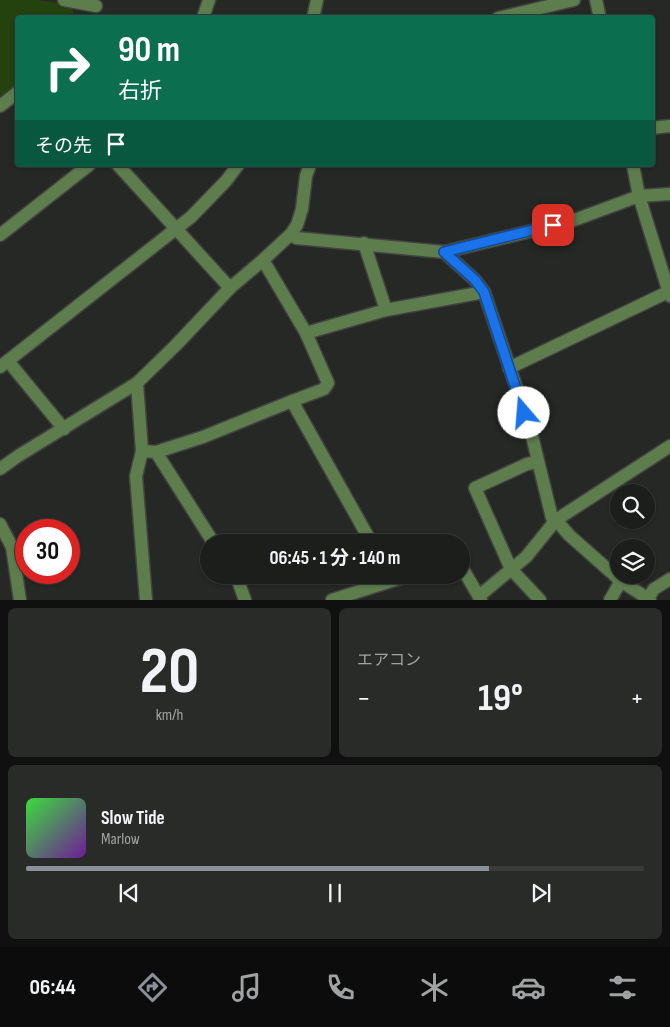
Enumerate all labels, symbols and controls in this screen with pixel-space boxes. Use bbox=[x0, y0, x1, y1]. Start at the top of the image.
text: 90 m bbox=[118, 29, 180, 72]
icon: right bbox=[35, 35, 100, 100]
text: 右折 bbox=[118, 78, 162, 105]
icon: arrive bbox=[102, 130, 130, 158]
text: その先 bbox=[35, 135, 92, 158]
pin bbox=[532, 204, 574, 246]
icon: arrive bbox=[539, 211, 567, 239]
position arrow bbox=[497, 386, 549, 438]
map controls bbox=[610, 484, 655, 584]
button: search bbox=[610, 484, 655, 529]
speed limit sign: 30 bbox=[15, 519, 80, 584]
button: layers bbox=[610, 539, 655, 584]
text: 06:45 · 1 分 · 140 m bbox=[270, 547, 400, 570]
text: 20 bbox=[140, 634, 199, 712]
text: エアコン bbox=[357, 651, 421, 670]
text: 19° bbox=[478, 676, 523, 721]
text: − bbox=[357, 682, 371, 715]
text: + bbox=[630, 682, 644, 715]
text: km/h bbox=[156, 706, 183, 725]
text: Slow Tide bbox=[101, 807, 165, 830]
text: Marlow bbox=[101, 830, 140, 849]
icon: previous bbox=[115, 879, 143, 907]
icon: pause bbox=[321, 879, 349, 907]
icon: next bbox=[527, 879, 555, 907]
icon: directions bbox=[135, 970, 170, 1005]
icon: music bbox=[229, 970, 264, 1005]
icon: phone bbox=[323, 970, 358, 1005]
icon: climate bbox=[417, 970, 452, 1005]
icon: car bbox=[511, 970, 546, 1005]
icon: filters bbox=[605, 970, 640, 1005]
text: 06:44 bbox=[30, 974, 76, 1001]

